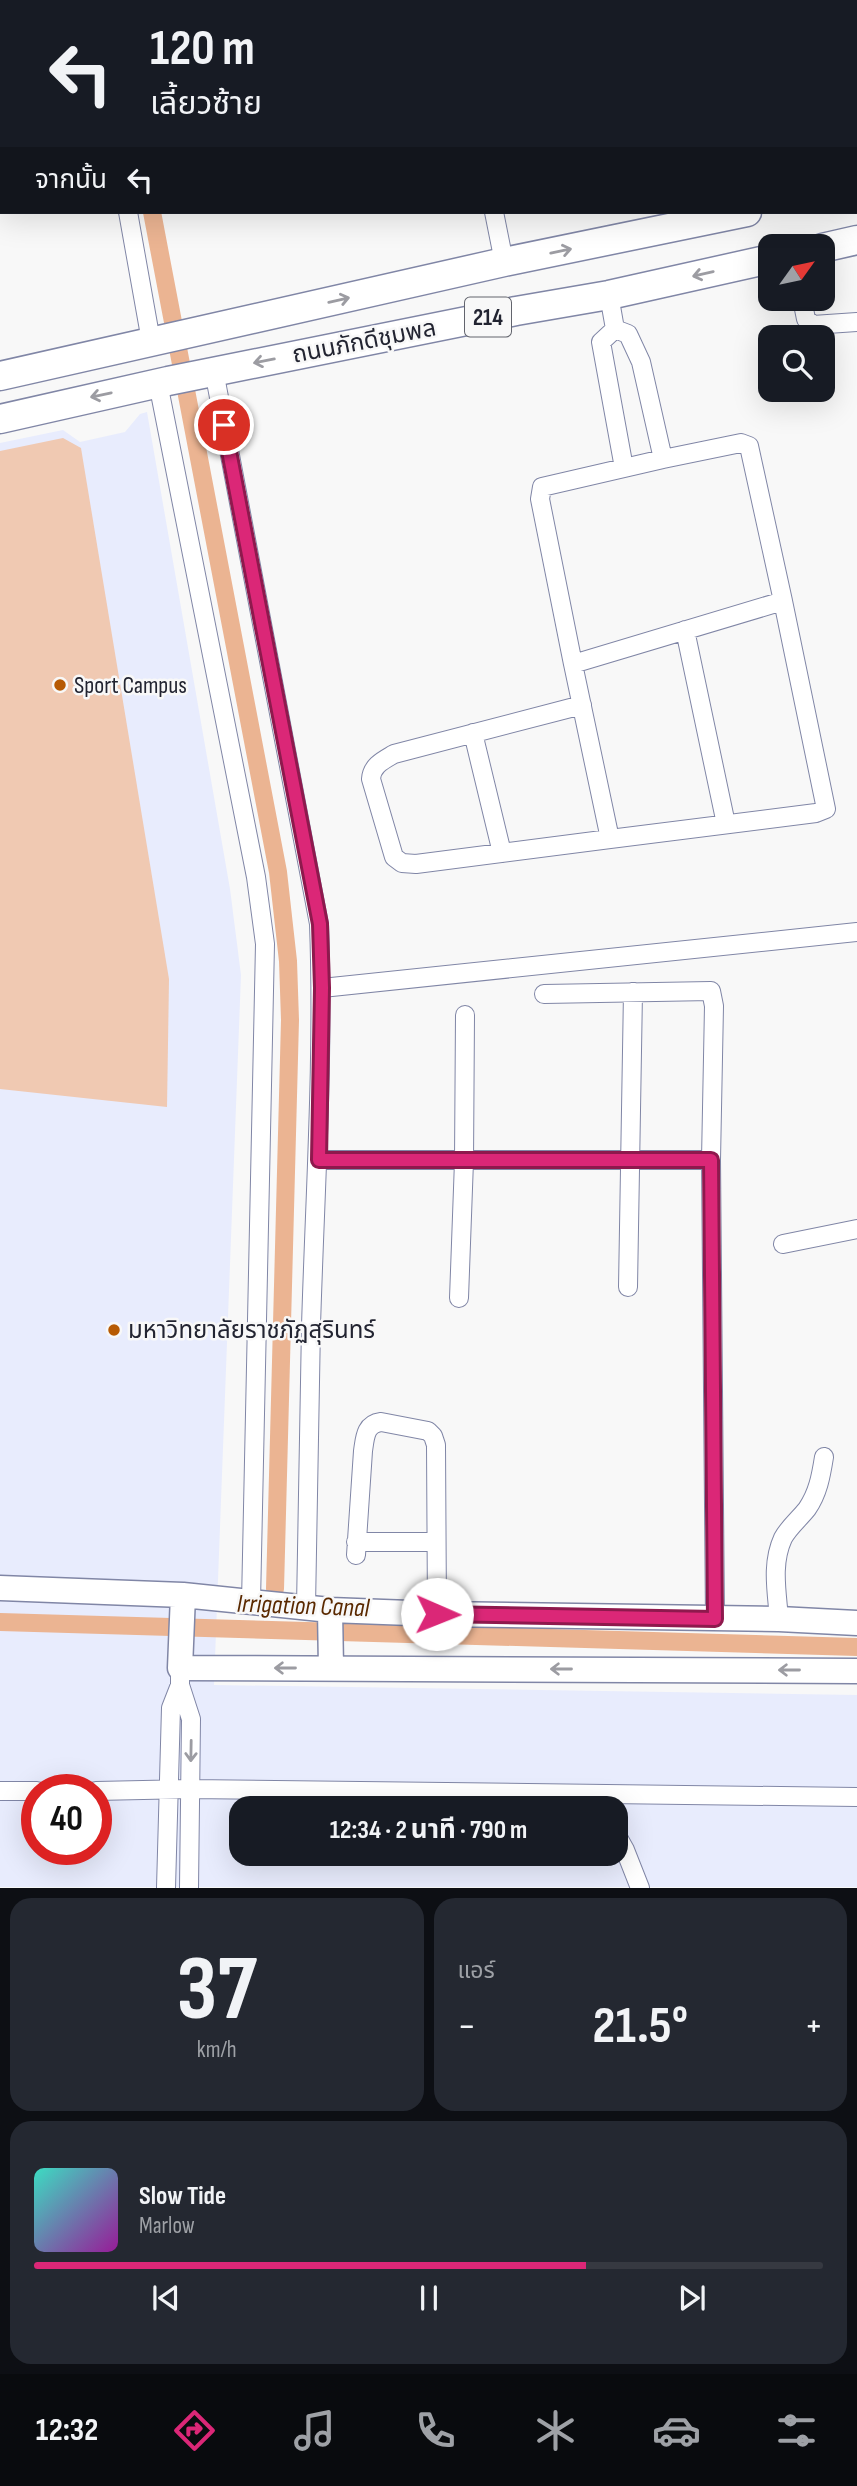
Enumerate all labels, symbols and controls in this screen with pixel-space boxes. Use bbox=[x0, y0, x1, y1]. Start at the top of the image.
text: 120 m bbox=[150, 20, 255, 79]
icon: left bbox=[35, 28, 126, 119]
text: เลี้ยวซ้าย bbox=[150, 85, 262, 124]
icon: left bbox=[121, 161, 159, 199]
text: จากนั้น bbox=[35, 165, 107, 196]
north arrow bbox=[758, 234, 835, 312]
map controls bbox=[758, 234, 835, 402]
one-way arrow bbox=[549, 243, 572, 257]
one-way arrow bbox=[692, 268, 715, 282]
one-way arrow bbox=[327, 292, 350, 306]
road number: 214 bbox=[465, 298, 511, 336]
street label: ถนนภักดีชุมพล bbox=[290, 313, 438, 370]
button: search bbox=[758, 325, 835, 402]
one-way arrow bbox=[253, 355, 276, 369]
one-way arrow bbox=[90, 389, 113, 402]
pin bbox=[194, 395, 254, 455]
icon: arrive bbox=[205, 406, 243, 444]
place label: Sport Campus bbox=[74, 671, 187, 700]
marker: Sport Campus bbox=[52, 677, 68, 693]
place label: มหาวิทยาลัยราชภัฏสุรินทร์ bbox=[128, 1316, 376, 1345]
marker: มหาวิทยาลัยราชภัฏสุรินทร์ bbox=[106, 1322, 122, 1338]
position arrow bbox=[400, 1577, 474, 1651]
water label: Irrigation Canal bbox=[236, 1589, 371, 1624]
one-way arrow bbox=[274, 1661, 297, 1675]
one-way arrow bbox=[550, 1662, 573, 1676]
one-way arrow bbox=[778, 1663, 801, 1677]
one-way arrow bbox=[184, 1740, 198, 1763]
speed limit sign: 40 bbox=[21, 1774, 112, 1865]
text: 12:34 · 2 นาที · 790 m bbox=[330, 1815, 527, 1846]
text: 37 bbox=[177, 1936, 257, 2045]
text: แอร์ bbox=[458, 1957, 495, 1985]
text: 21.5° bbox=[593, 1995, 688, 2058]
text: − bbox=[458, 2004, 476, 2049]
text: + bbox=[804, 2004, 823, 2049]
text: km/h bbox=[197, 2036, 237, 2064]
text: Slow Tide bbox=[139, 2181, 226, 2212]
text: Marlow bbox=[139, 2212, 195, 2240]
icon: previous bbox=[147, 2279, 185, 2317]
icon: pause bbox=[410, 2279, 448, 2317]
icon: next bbox=[673, 2279, 711, 2317]
icon: directions bbox=[170, 2406, 219, 2455]
icon: music bbox=[290, 2406, 339, 2455]
icon: phone bbox=[411, 2406, 460, 2455]
icon: climate bbox=[531, 2406, 580, 2455]
icon: car bbox=[652, 2406, 701, 2455]
icon: filters bbox=[772, 2406, 821, 2455]
text: 12:32 bbox=[36, 2411, 98, 2450]

